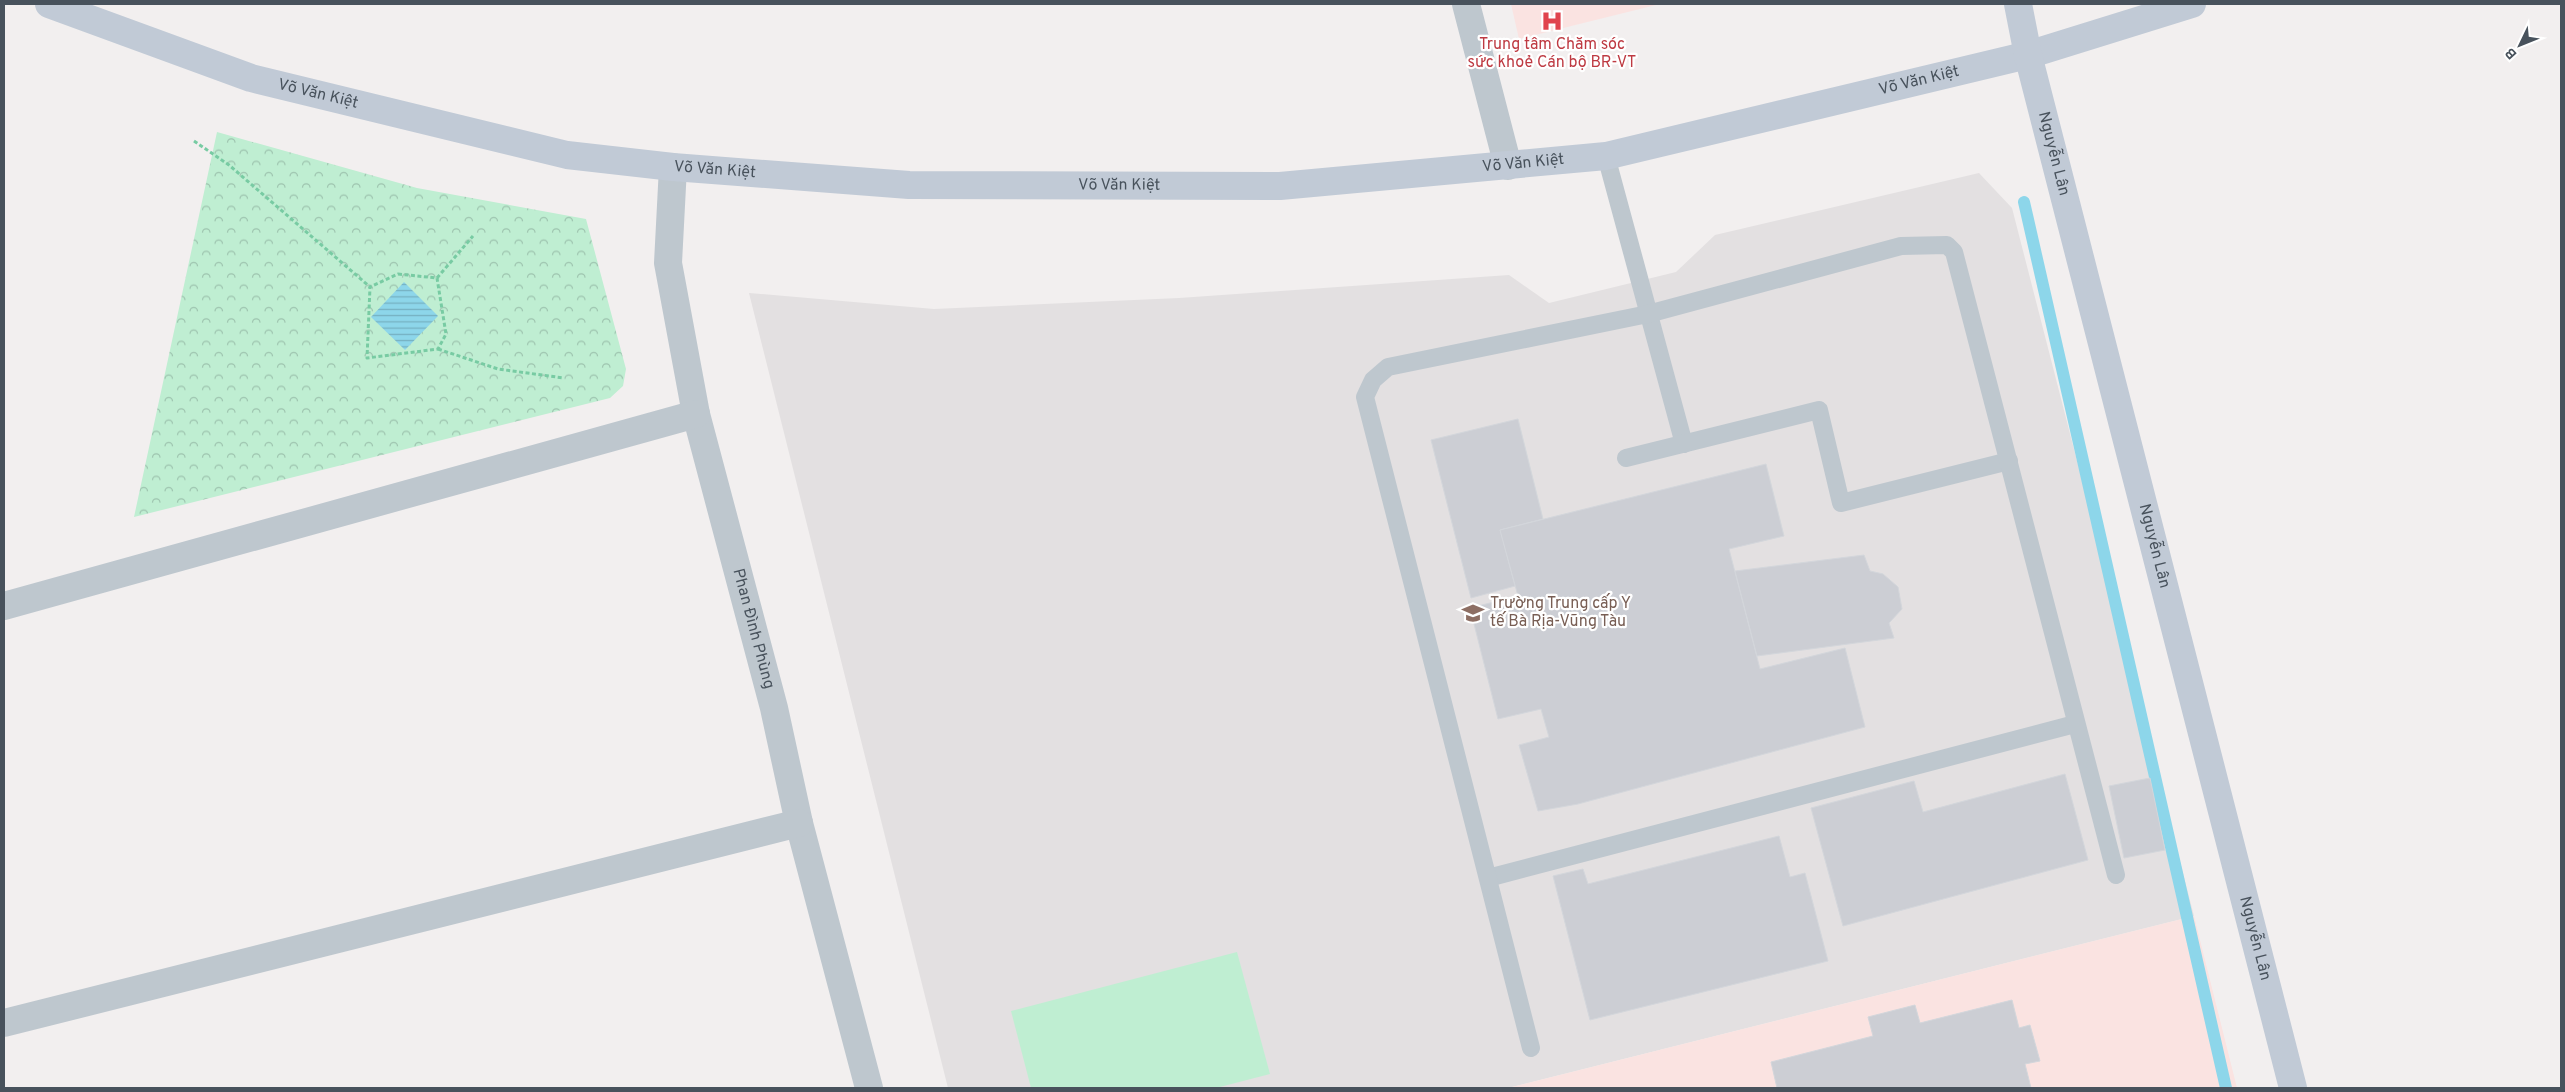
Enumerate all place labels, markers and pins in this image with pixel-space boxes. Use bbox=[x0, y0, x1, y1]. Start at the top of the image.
hospital icon: Trung tâm Chăm sóc sức khoẻ Cán bộ BR-VT bbox=[1539, 8, 1565, 34]
place label: Trung tâm Chăm sóc sức khoẻ Cán bộ BR-VT bbox=[1468, 35, 1636, 73]
place label: Trường Trung cấp Y tế Bà Rịa-Vũng Tàu bbox=[1490, 593, 1631, 632]
school or university icon: Trường Trung cấp Y tế Bà Rịa-Vũng Tàu bbox=[1460, 600, 1486, 626]

